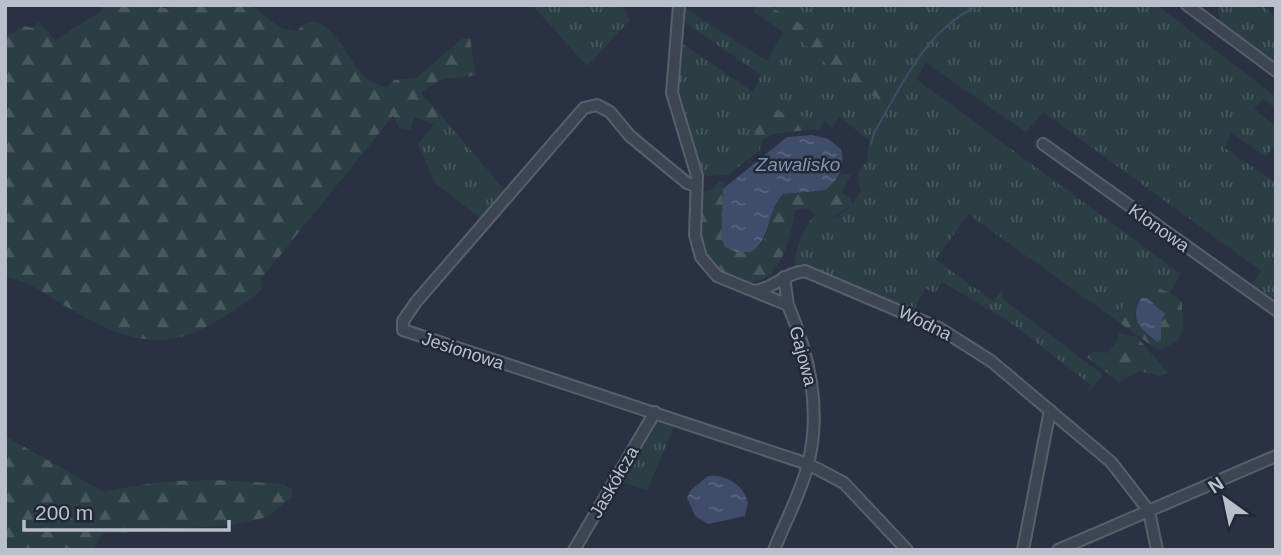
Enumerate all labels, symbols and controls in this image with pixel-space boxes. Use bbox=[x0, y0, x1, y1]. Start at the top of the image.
water label: Zawalisko bbox=[755, 154, 840, 175]
street label: Klonowa bbox=[1125, 200, 1194, 257]
street label: Wodna bbox=[895, 302, 956, 345]
street label: Gajowa bbox=[785, 324, 821, 389]
street label: Jesionowa bbox=[419, 328, 507, 374]
street label: Jaskółcza bbox=[586, 442, 643, 521]
north arrow bbox=[1190, 464, 1260, 534]
text: N bbox=[1205, 473, 1227, 498]
scale bar bbox=[24, 489, 229, 532]
text: 200 m bbox=[35, 501, 93, 524]

